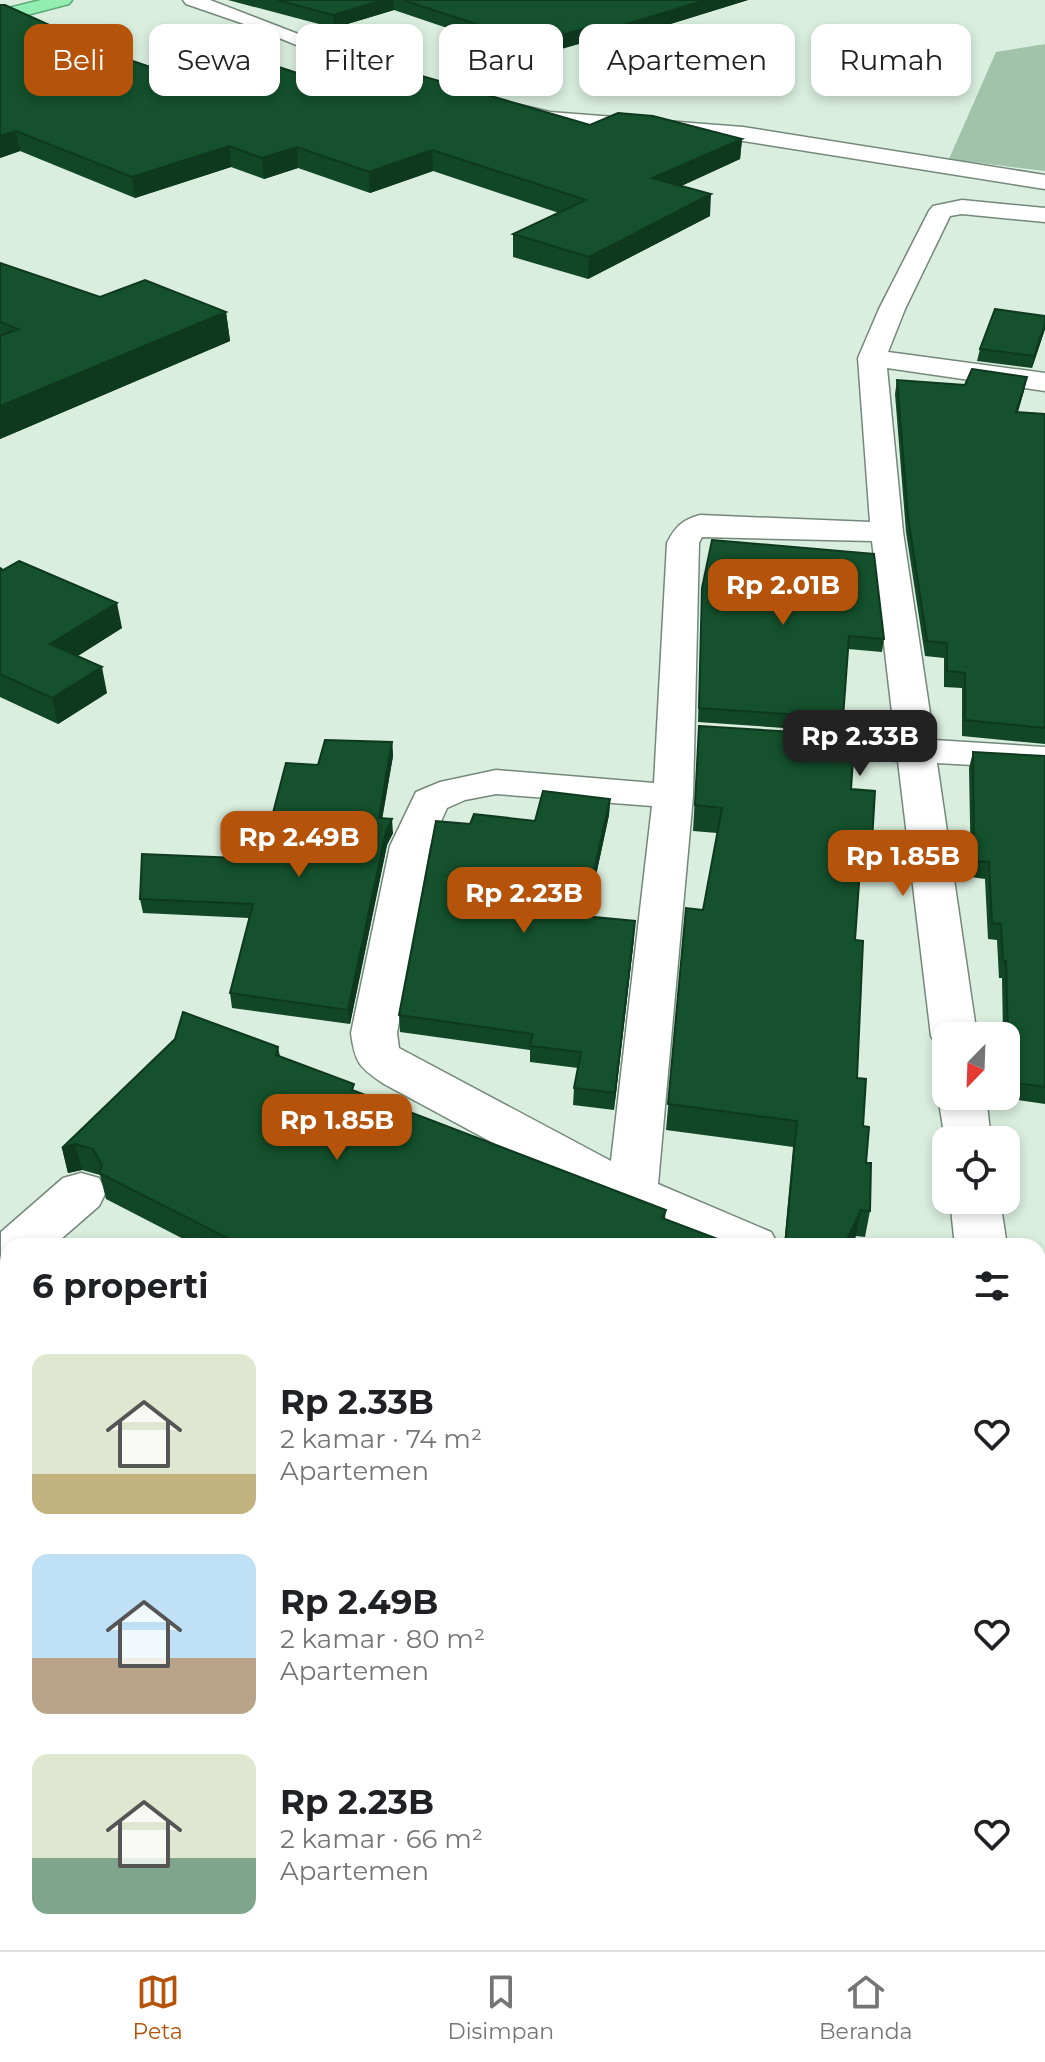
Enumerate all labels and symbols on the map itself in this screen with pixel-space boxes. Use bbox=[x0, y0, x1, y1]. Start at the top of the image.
pin: Rp 2.01B bbox=[700, 559, 866, 627]
pin: Rp 2.33B bbox=[777, 710, 943, 778]
pin: Rp 2.49B bbox=[216, 811, 382, 879]
pin: Rp 1.85B bbox=[820, 830, 986, 898]
pin: Rp 2.23B bbox=[441, 867, 607, 935]
north arrow bbox=[932, 1022, 1020, 1110]
pin: Rp 1.85B bbox=[254, 1094, 420, 1162]

